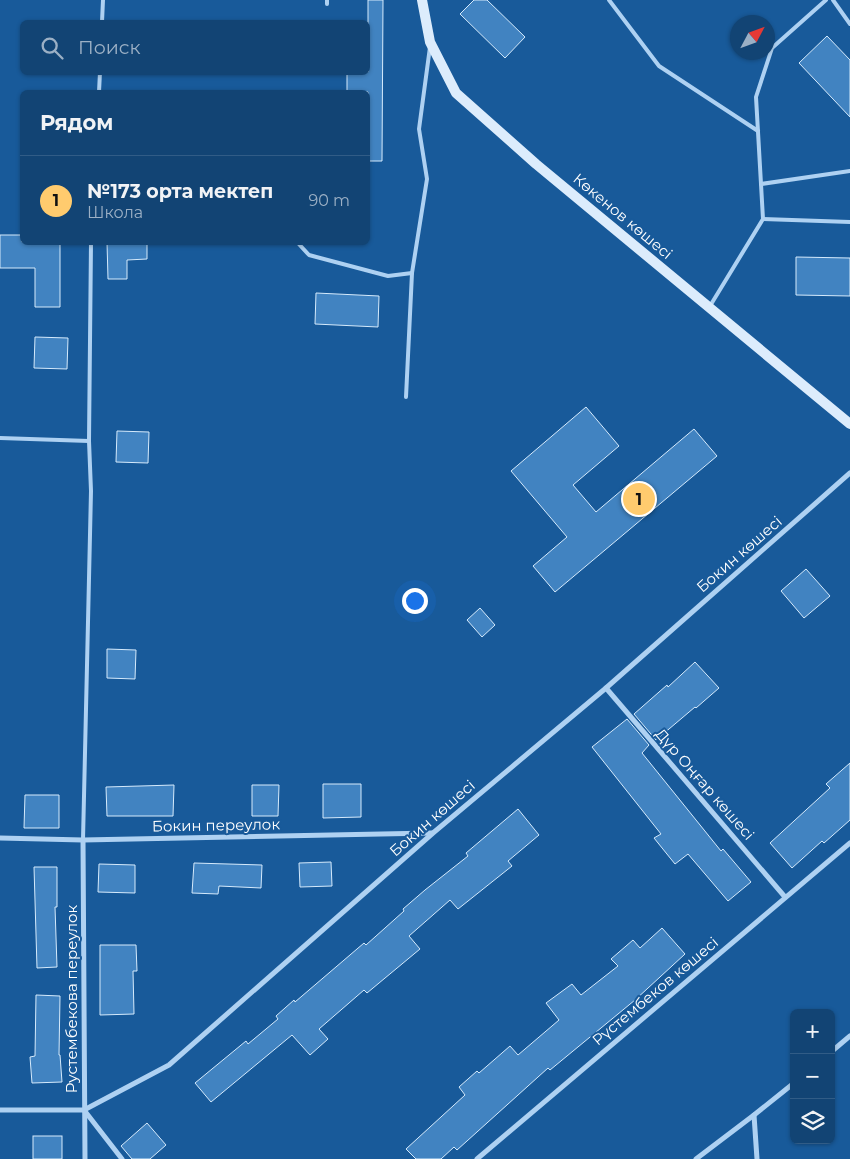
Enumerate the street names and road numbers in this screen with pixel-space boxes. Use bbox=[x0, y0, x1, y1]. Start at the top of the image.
street label: Көкенов көшесі bbox=[569, 169, 677, 263]
street label: Бокин көшесі bbox=[692, 512, 786, 596]
street label: Дүр Оңғар көшесі bbox=[651, 724, 759, 844]
street label: Бокин көшесі bbox=[385, 776, 479, 860]
street label: Бокин переулок bbox=[152, 814, 280, 836]
street label: Рустембекова переулок bbox=[62, 905, 81, 1093]
street label: Рүстембеков көшесі bbox=[588, 933, 722, 1049]

